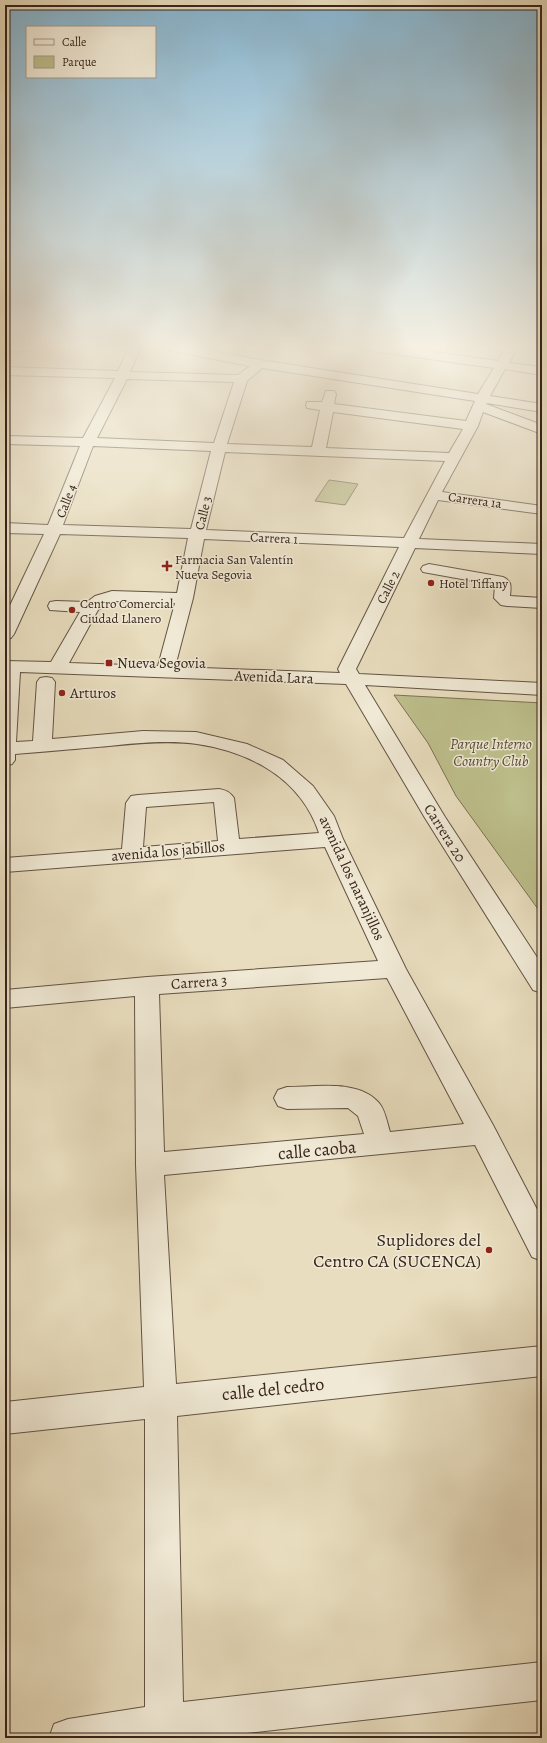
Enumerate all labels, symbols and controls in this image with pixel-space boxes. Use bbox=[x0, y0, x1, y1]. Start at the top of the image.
legend bbox=[26, 26, 156, 78]
text: Calle bbox=[62, 34, 86, 50]
text: Parque bbox=[62, 54, 97, 70]
street label: Calle 4 bbox=[52, 482, 80, 520]
street label: Carrera 1a bbox=[447, 488, 503, 512]
street label: Calle 3 bbox=[191, 494, 215, 532]
street label: Carrera 1 bbox=[250, 528, 299, 548]
place label: Farmacia San Valentín Nueva Segovia bbox=[175, 551, 293, 583]
marker: Farmacia San Valentín Nueva Segovia bbox=[162, 561, 172, 571]
street label: Calle 2 bbox=[372, 567, 404, 607]
place label: Hotel Tiffany bbox=[439, 575, 508, 592]
marker: Hotel Tiffany bbox=[426, 578, 436, 588]
place label: Centro Comercial Ciudad Llanero bbox=[80, 595, 173, 627]
marker: Centro Comercial Ciudad Llanero bbox=[67, 605, 77, 615]
place label: Nueva Segovia bbox=[117, 653, 206, 673]
marker: Nueva Segovia bbox=[104, 658, 114, 668]
street label: Avenida Lara bbox=[233, 666, 314, 688]
place label: Arturos bbox=[69, 683, 116, 703]
marker: Arturos bbox=[57, 688, 67, 698]
park label: Parque Interno Country Club bbox=[450, 734, 532, 771]
street label: Carrera 20 bbox=[419, 800, 471, 866]
street label: avenida los naranjillos bbox=[314, 812, 390, 944]
street label: avenida los jabillos bbox=[110, 836, 226, 866]
street label: Carrera 3 bbox=[170, 970, 228, 994]
street label: calle caoba bbox=[277, 1135, 358, 1165]
place label: Suplidores del Centro CA (SUCENCA) bbox=[313, 1228, 482, 1273]
marker: Suplidores del Centro CA (SUCENCA) bbox=[484, 1245, 494, 1255]
street label: calle del cedro bbox=[221, 1372, 325, 1406]

